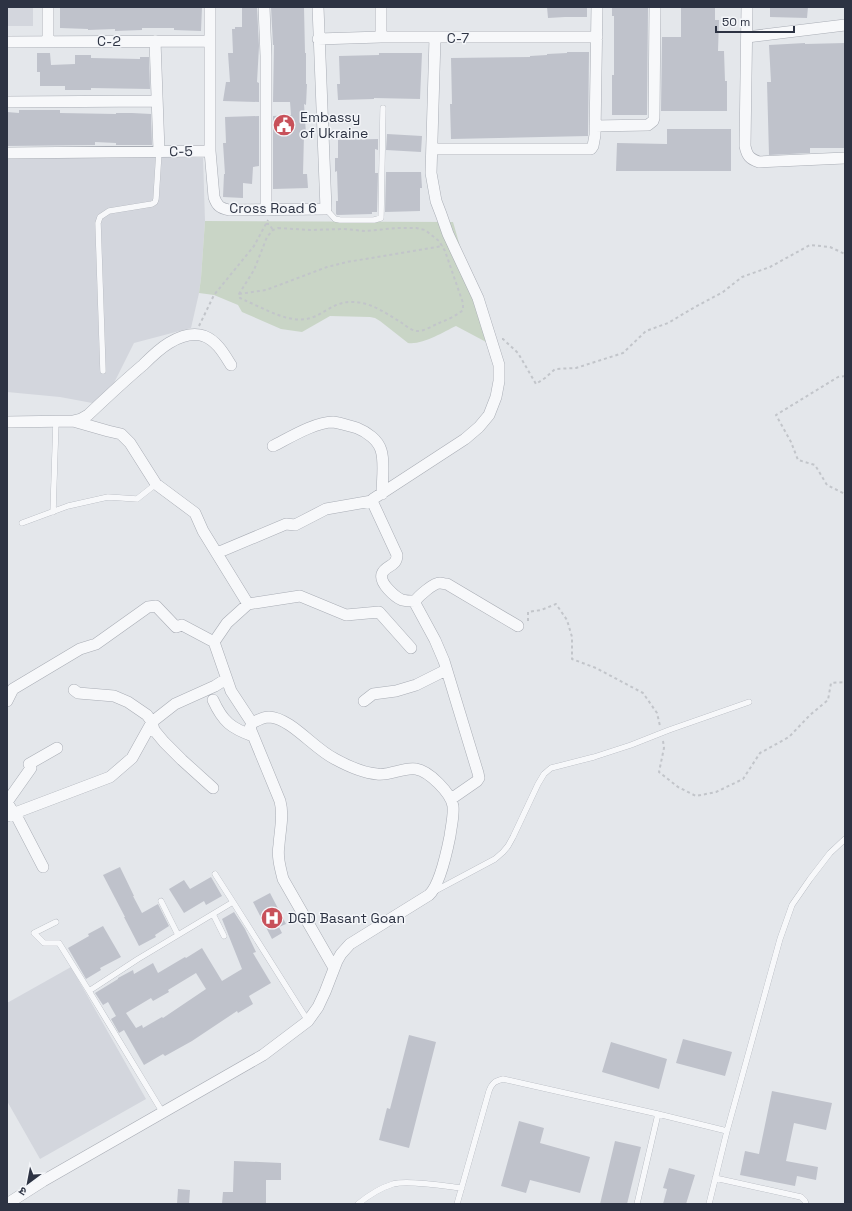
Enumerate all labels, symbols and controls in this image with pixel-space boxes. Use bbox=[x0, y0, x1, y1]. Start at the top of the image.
scale bar bbox=[716, 8, 794, 34]
text: 50 m bbox=[722, 14, 750, 30]
street label: C-7 bbox=[447, 29, 469, 47]
street label: C-2 bbox=[97, 32, 121, 50]
place label: Embassy of Ukraine bbox=[300, 108, 368, 142]
public building icon: Embassy of Ukraine bbox=[271, 112, 297, 138]
street label: C-5 bbox=[169, 142, 193, 160]
street label: Cross Road 6 bbox=[229, 199, 317, 217]
hospital icon: DGD Basant Goan bbox=[259, 905, 285, 931]
place label: DGD Basant Goan bbox=[288, 909, 405, 927]
north arrow bbox=[8, 1163, 48, 1203]
text: उ bbox=[16, 1184, 29, 1199]

